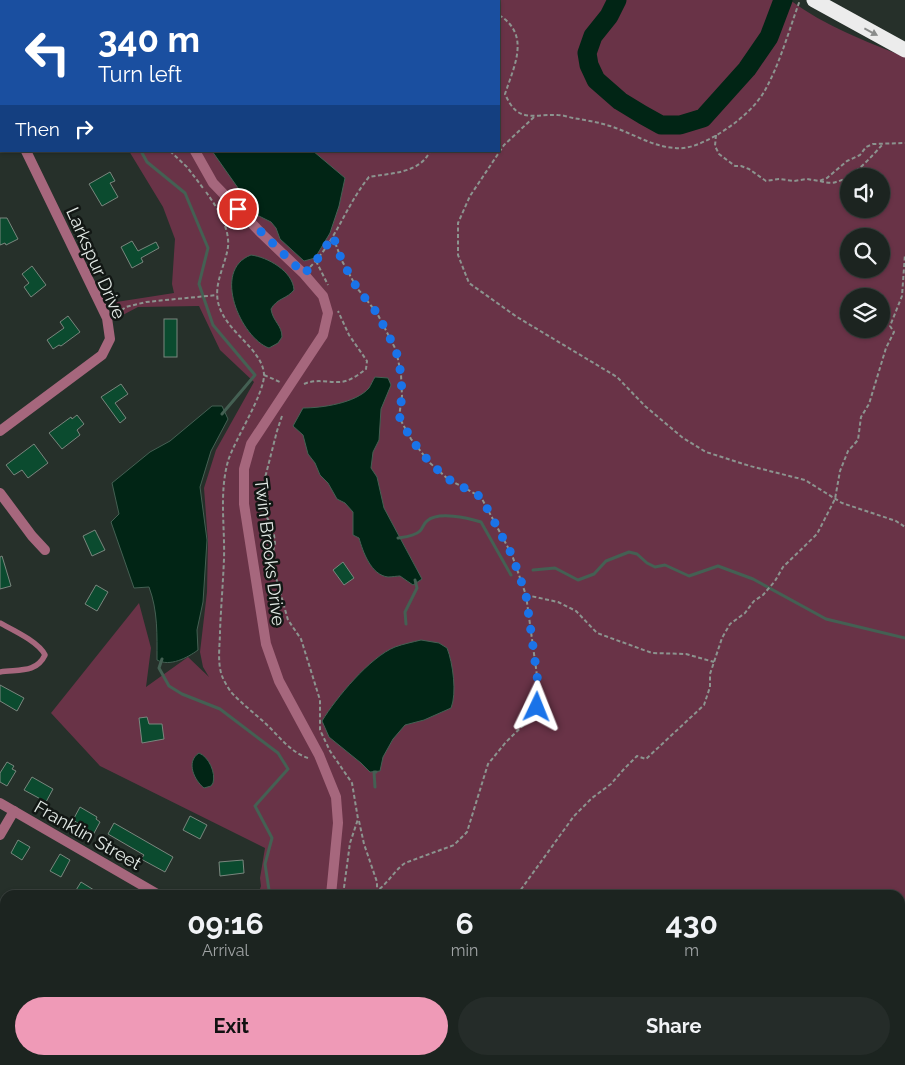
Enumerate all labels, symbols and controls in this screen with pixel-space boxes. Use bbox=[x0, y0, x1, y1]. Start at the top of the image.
text: 340 m bbox=[98, 19, 200, 60]
icon: left bbox=[15, 20, 80, 85]
one-way arrow bbox=[864, 28, 878, 36]
text: Turn left bbox=[98, 61, 182, 87]
icon: right bbox=[70, 115, 98, 143]
text: Then bbox=[15, 118, 60, 140]
map controls bbox=[840, 168, 890, 338]
button: sound bbox=[840, 168, 890, 218]
pin bbox=[217, 188, 259, 230]
icon: arrive bbox=[224, 195, 252, 223]
street label: Larkspur Drive bbox=[62, 204, 130, 323]
button: search bbox=[840, 228, 890, 278]
button: layers bbox=[840, 288, 890, 338]
street label: Twin Brooks Drive bbox=[251, 477, 290, 627]
position arrow bbox=[510, 680, 562, 732]
street label: Franklin Street bbox=[31, 796, 145, 874]
text: 09:16 bbox=[187, 906, 264, 941]
text: 6 bbox=[456, 906, 474, 941]
text: 430 bbox=[666, 906, 718, 941]
text: Arrival bbox=[202, 941, 249, 960]
text: min bbox=[451, 941, 478, 960]
text: m bbox=[684, 941, 699, 960]
button: Exit bbox=[15, 997, 448, 1055]
button: Share bbox=[458, 997, 890, 1055]

